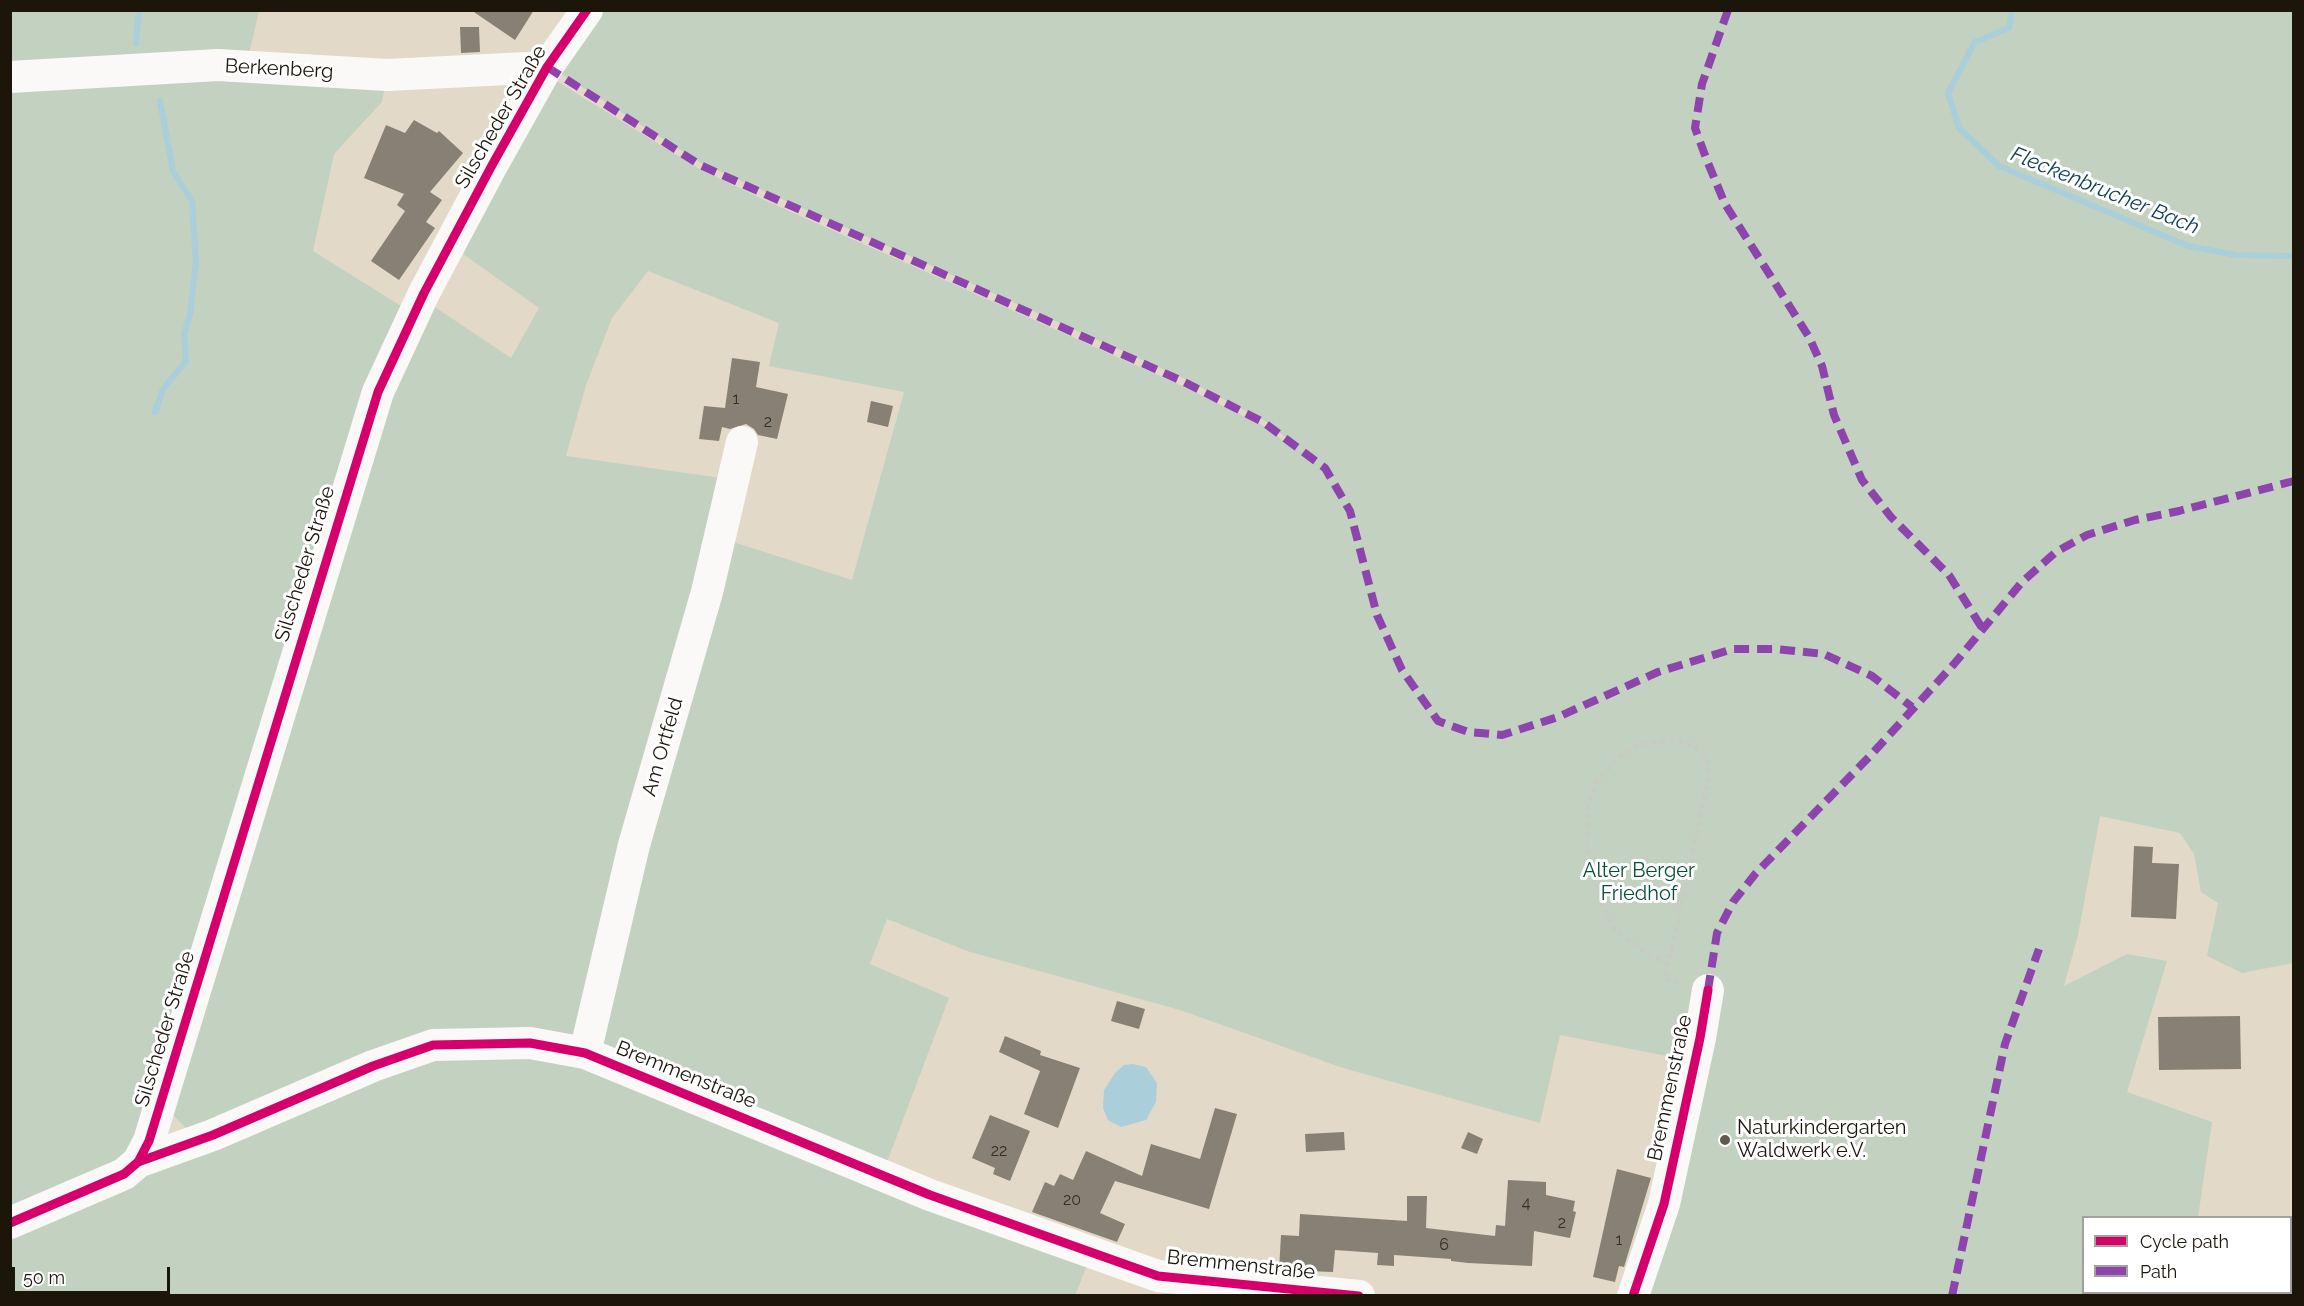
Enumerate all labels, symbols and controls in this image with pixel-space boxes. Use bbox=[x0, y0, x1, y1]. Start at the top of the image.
street label: Silscheder Straße bbox=[450, 41, 552, 193]
street label: Berkenberg bbox=[224, 54, 334, 84]
water label: Fleckenbrucher Bach bbox=[2007, 142, 2203, 240]
house number: 1 bbox=[733, 389, 739, 409]
house number: 2 bbox=[764, 412, 772, 432]
street label: Silscheder Straße bbox=[270, 483, 340, 645]
street label: Am Ortfeld bbox=[637, 695, 689, 799]
park label: Alter Berger Friedhof bbox=[1583, 859, 1695, 906]
street label: Silscheder Straße bbox=[130, 948, 200, 1110]
street label: Bremmenstraße bbox=[1643, 1013, 1697, 1163]
street label: Bremmenstraße bbox=[612, 1036, 760, 1114]
place label: Naturkindergarten Waldwerk e.V. bbox=[1737, 1116, 1907, 1163]
marker: Naturkindergarten Waldwerk e.V. bbox=[1718, 1133, 1732, 1147]
house number: 22 bbox=[991, 1141, 1007, 1161]
house number: 20 bbox=[1063, 1190, 1081, 1210]
house number: 4 bbox=[1522, 1193, 1530, 1213]
house number: 2 bbox=[1558, 1213, 1566, 1233]
legend bbox=[2082, 1216, 2292, 1294]
house number: 1 bbox=[1616, 1230, 1622, 1250]
text: Cycle path bbox=[2140, 1231, 2229, 1252]
house number: 6 bbox=[1439, 1235, 1449, 1255]
street label: Bremmenstraße bbox=[1166, 1245, 1316, 1285]
scale bar bbox=[15, 1255, 172, 1293]
text: Path bbox=[2140, 1261, 2177, 1282]
text: 50 m bbox=[23, 1267, 65, 1288]

